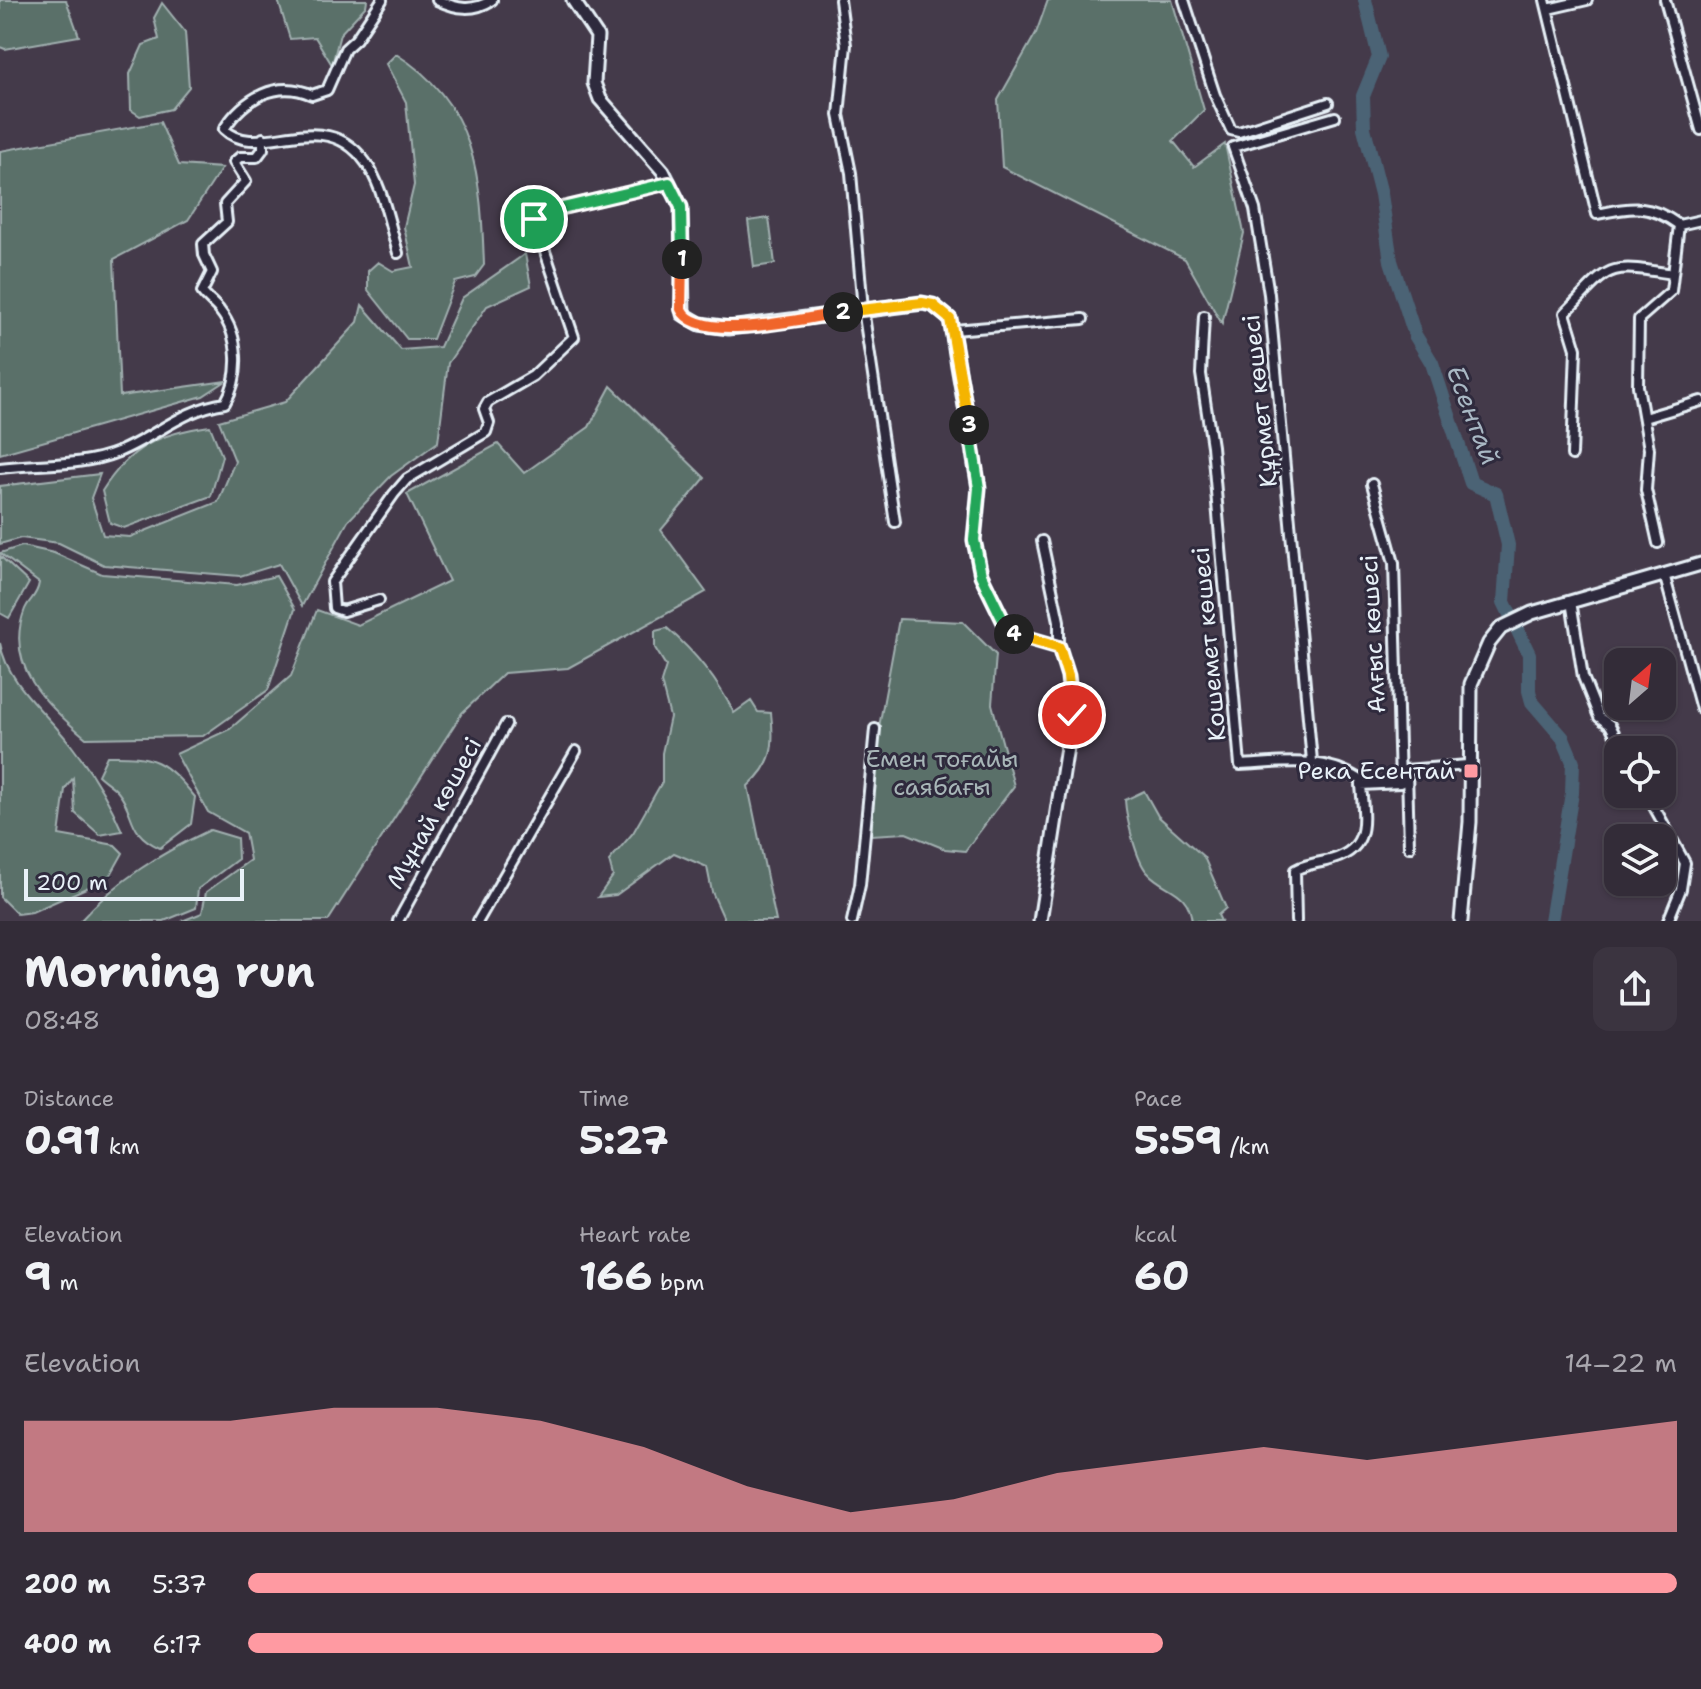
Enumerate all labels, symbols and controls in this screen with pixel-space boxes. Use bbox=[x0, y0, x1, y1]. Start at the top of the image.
pin bbox=[500, 185, 568, 253]
icon: arrive bbox=[512, 197, 556, 241]
pin: 1 bbox=[662, 239, 702, 279]
text: 1 bbox=[677, 244, 687, 273]
pin: 2 bbox=[823, 292, 863, 332]
text: 2 bbox=[835, 297, 851, 326]
street label: Құрмет көшесі bbox=[1235, 313, 1285, 489]
water label: Есентай bbox=[1439, 360, 1508, 470]
pin: 3 bbox=[949, 405, 989, 445]
text: 3 bbox=[961, 410, 977, 439]
street label: Кошемет көшесі bbox=[1185, 545, 1233, 743]
street label: Алғыс көшесі bbox=[1353, 554, 1393, 714]
pin: 4 bbox=[994, 614, 1034, 654]
text: 4 bbox=[1006, 619, 1022, 648]
north arrow bbox=[1604, 648, 1676, 720]
map controls bbox=[1604, 648, 1676, 896]
pin bbox=[1038, 681, 1106, 749]
icon: check bbox=[1050, 693, 1094, 737]
street label: Мұнай көшесі bbox=[379, 731, 489, 895]
button: locate bbox=[1604, 736, 1676, 808]
park label: Емен тоғайы саябағы bbox=[866, 743, 1018, 803]
place label: Река Есентай bbox=[1297, 755, 1455, 787]
marker: Река Есентай bbox=[1462, 762, 1480, 780]
button: layers bbox=[1604, 824, 1676, 896]
scale bar bbox=[24, 865, 244, 901]
text: 200 m bbox=[36, 868, 108, 897]
text: Morning run bbox=[24, 942, 315, 1001]
button: share bbox=[1593, 947, 1677, 1031]
text: 08:48 bbox=[24, 1002, 100, 1037]
text: Distance bbox=[24, 1084, 114, 1113]
text: Time bbox=[579, 1084, 629, 1113]
text: Pace bbox=[1134, 1084, 1182, 1113]
text: 0.91 bbox=[24, 1113, 101, 1167]
text: 5:27 bbox=[579, 1113, 669, 1167]
text: 5:59 bbox=[1134, 1113, 1223, 1167]
text: km bbox=[101, 1132, 140, 1161]
text: /km bbox=[1223, 1132, 1269, 1161]
text: Elevation bbox=[24, 1220, 122, 1249]
text: Heart rate bbox=[579, 1220, 691, 1249]
text: kcal bbox=[1134, 1220, 1177, 1249]
text: 9 bbox=[24, 1249, 52, 1303]
text: 166 bbox=[579, 1249, 653, 1303]
text: 60 bbox=[1134, 1249, 1190, 1303]
text: m bbox=[52, 1268, 78, 1297]
text: bpm bbox=[653, 1268, 704, 1297]
text: Elevation bbox=[24, 1345, 140, 1380]
text: 14–22 m bbox=[1565, 1345, 1677, 1380]
text: 200 m bbox=[24, 1566, 111, 1601]
text: 5:37 bbox=[152, 1566, 207, 1601]
text: 400 m bbox=[24, 1626, 111, 1661]
text: 6:17 bbox=[152, 1626, 202, 1661]

